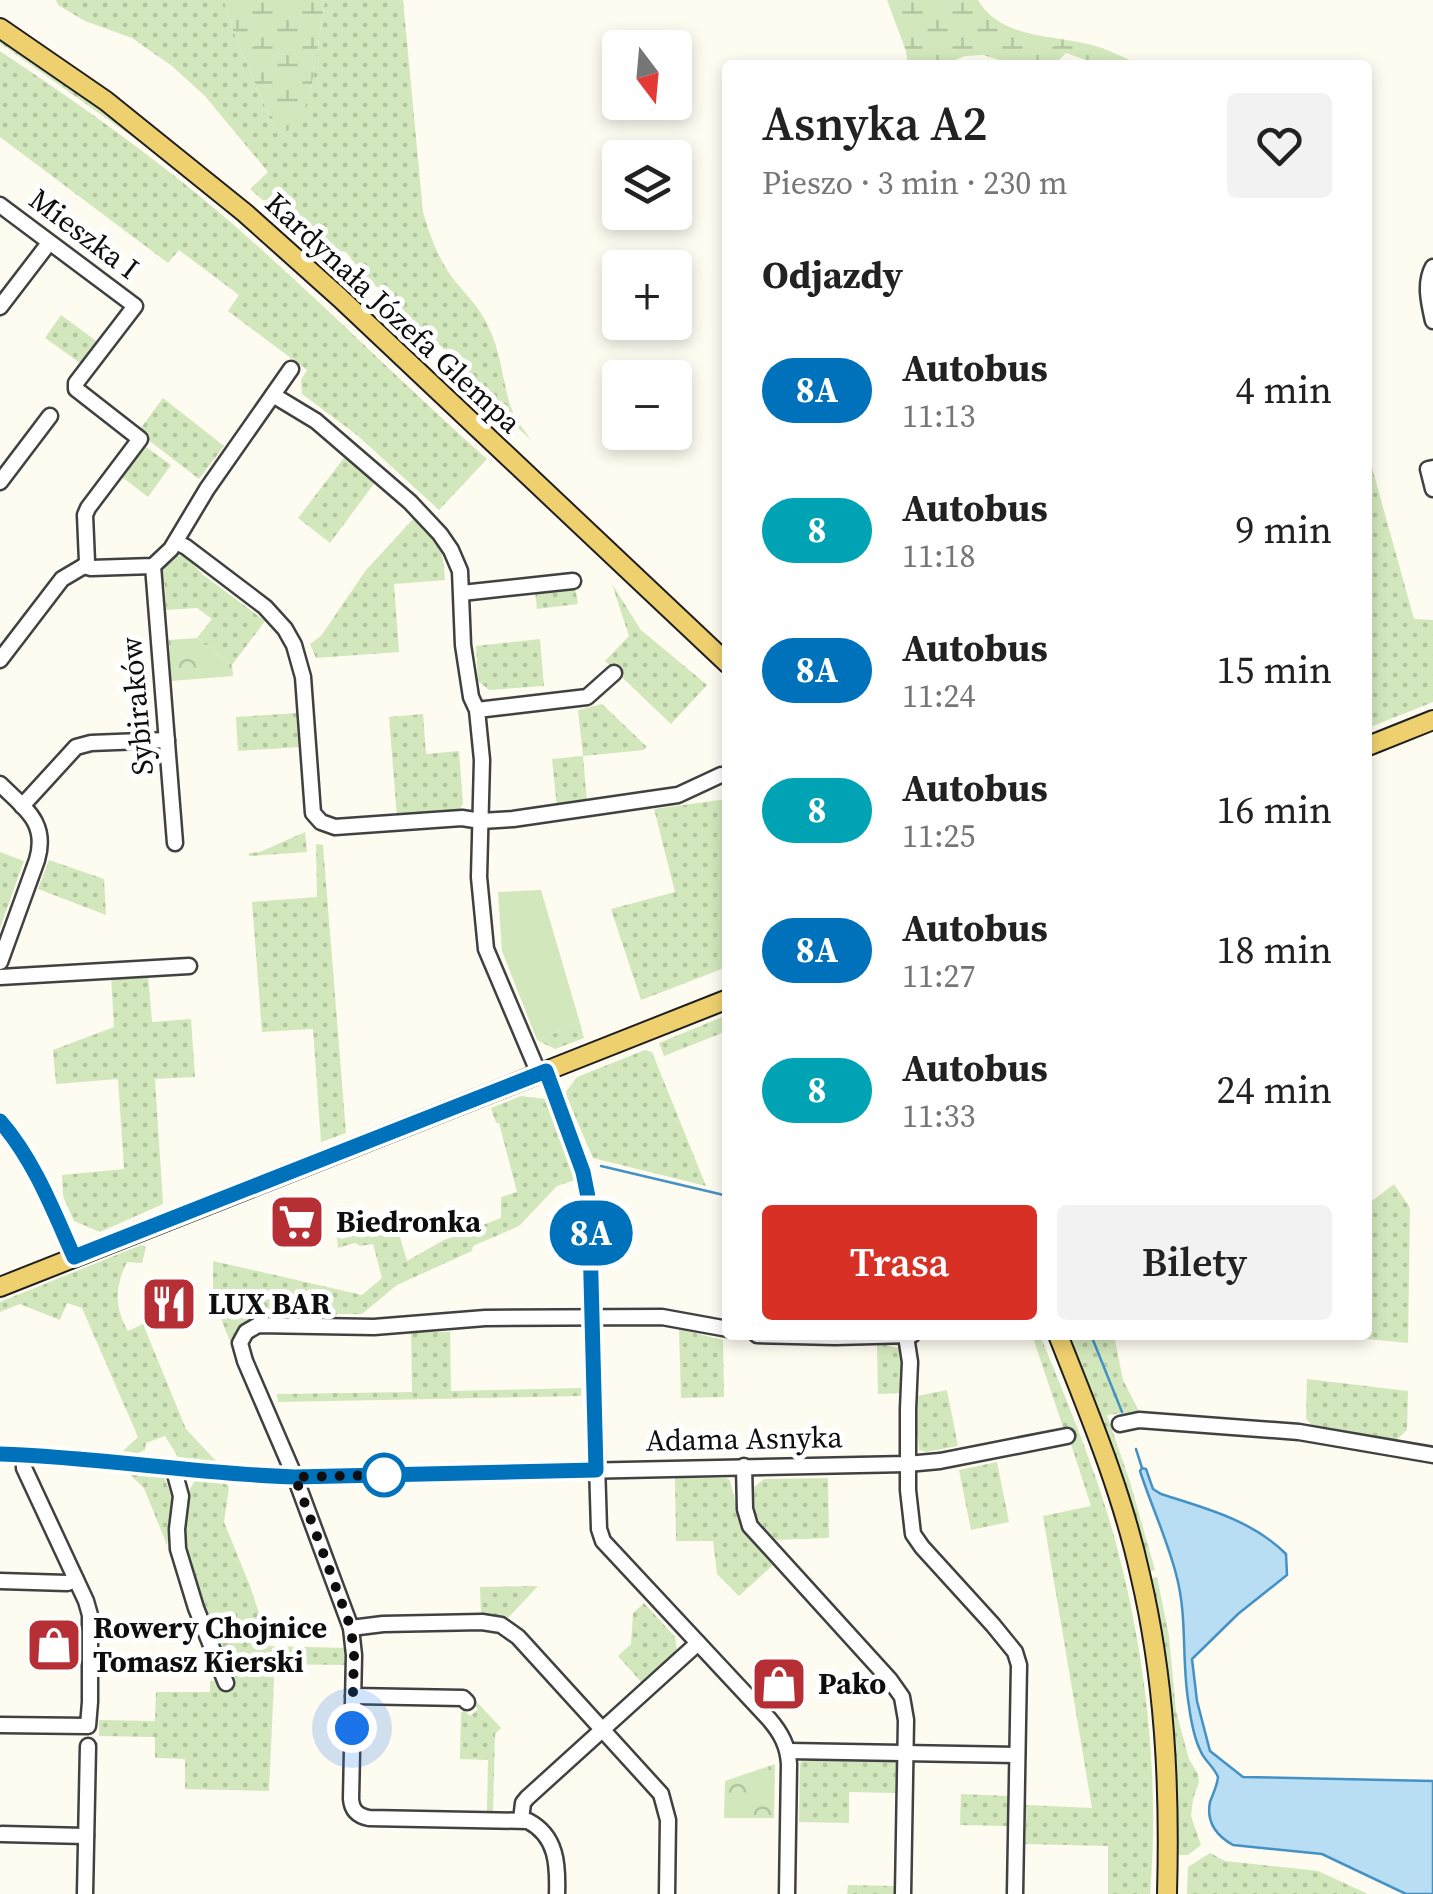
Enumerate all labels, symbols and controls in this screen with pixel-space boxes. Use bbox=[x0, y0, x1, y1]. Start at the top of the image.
north arrow bbox=[602, 30, 692, 120]
map controls bbox=[602, 30, 692, 450]
text: Asnyka A2 bbox=[762, 90, 987, 156]
button: heart bbox=[1227, 93, 1332, 198]
button: layers bbox=[602, 140, 692, 230]
text: Pieszo · 3 min · 230 m bbox=[762, 161, 1068, 205]
street label: Mieszka I bbox=[21, 179, 148, 288]
street label: Kardynała Józefa Glempa bbox=[256, 183, 531, 443]
text: Odjazdy bbox=[762, 249, 903, 301]
button: + bbox=[602, 250, 692, 340]
text: Autobus bbox=[902, 342, 1048, 394]
button: − bbox=[602, 360, 692, 450]
text: 4 min bbox=[1236, 364, 1332, 416]
text: 8A bbox=[796, 366, 838, 414]
text: 11:13 bbox=[902, 394, 976, 438]
text: Autobus bbox=[902, 482, 1048, 534]
text: 9 min bbox=[1236, 504, 1332, 556]
text: 8 bbox=[808, 506, 826, 554]
text: 11:18 bbox=[902, 534, 976, 578]
text: Autobus bbox=[902, 622, 1048, 674]
street label: Sybiraków bbox=[110, 635, 163, 777]
text: 15 min bbox=[1217, 644, 1332, 696]
text: 8A bbox=[796, 646, 838, 694]
text: 11:24 bbox=[902, 674, 976, 718]
text: Autobus bbox=[902, 762, 1048, 814]
text: 16 min bbox=[1217, 784, 1332, 836]
text: 8 bbox=[808, 786, 826, 834]
text: 11:25 bbox=[902, 814, 976, 858]
text: Autobus bbox=[902, 902, 1048, 954]
text: 18 min bbox=[1217, 924, 1332, 976]
text: 8A bbox=[796, 926, 838, 974]
text: 11:27 bbox=[902, 954, 976, 998]
text: Autobus bbox=[902, 1042, 1048, 1094]
text: 24 min bbox=[1217, 1064, 1332, 1116]
text: 8 bbox=[808, 1066, 826, 1114]
text: 11:33 bbox=[902, 1094, 976, 1138]
supermarket icon: Biedronka bbox=[267, 1192, 327, 1252]
line badge: 8A bbox=[546, 1200, 636, 1266]
place label: Biedronka bbox=[336, 1201, 482, 1242]
button: Trasa bbox=[762, 1205, 1037, 1320]
button: Bilety bbox=[1057, 1205, 1332, 1320]
text: 8A bbox=[570, 1209, 612, 1257]
restaurant icon: LUX BAR bbox=[139, 1274, 199, 1334]
place label: LUX BAR bbox=[208, 1283, 331, 1324]
street label: Adama Asnyka bbox=[645, 1416, 844, 1461]
unlabelled marker bbox=[363, 1454, 405, 1496]
place label: Rowery Chojnice Tomasz Kierski bbox=[93, 1607, 327, 1682]
shop icon: Rowery Chojnice Tomasz Kierski bbox=[24, 1615, 84, 1675]
shop icon: Pako bbox=[749, 1654, 809, 1714]
place label: Pako bbox=[818, 1663, 886, 1704]
your location bbox=[327, 1703, 377, 1753]

